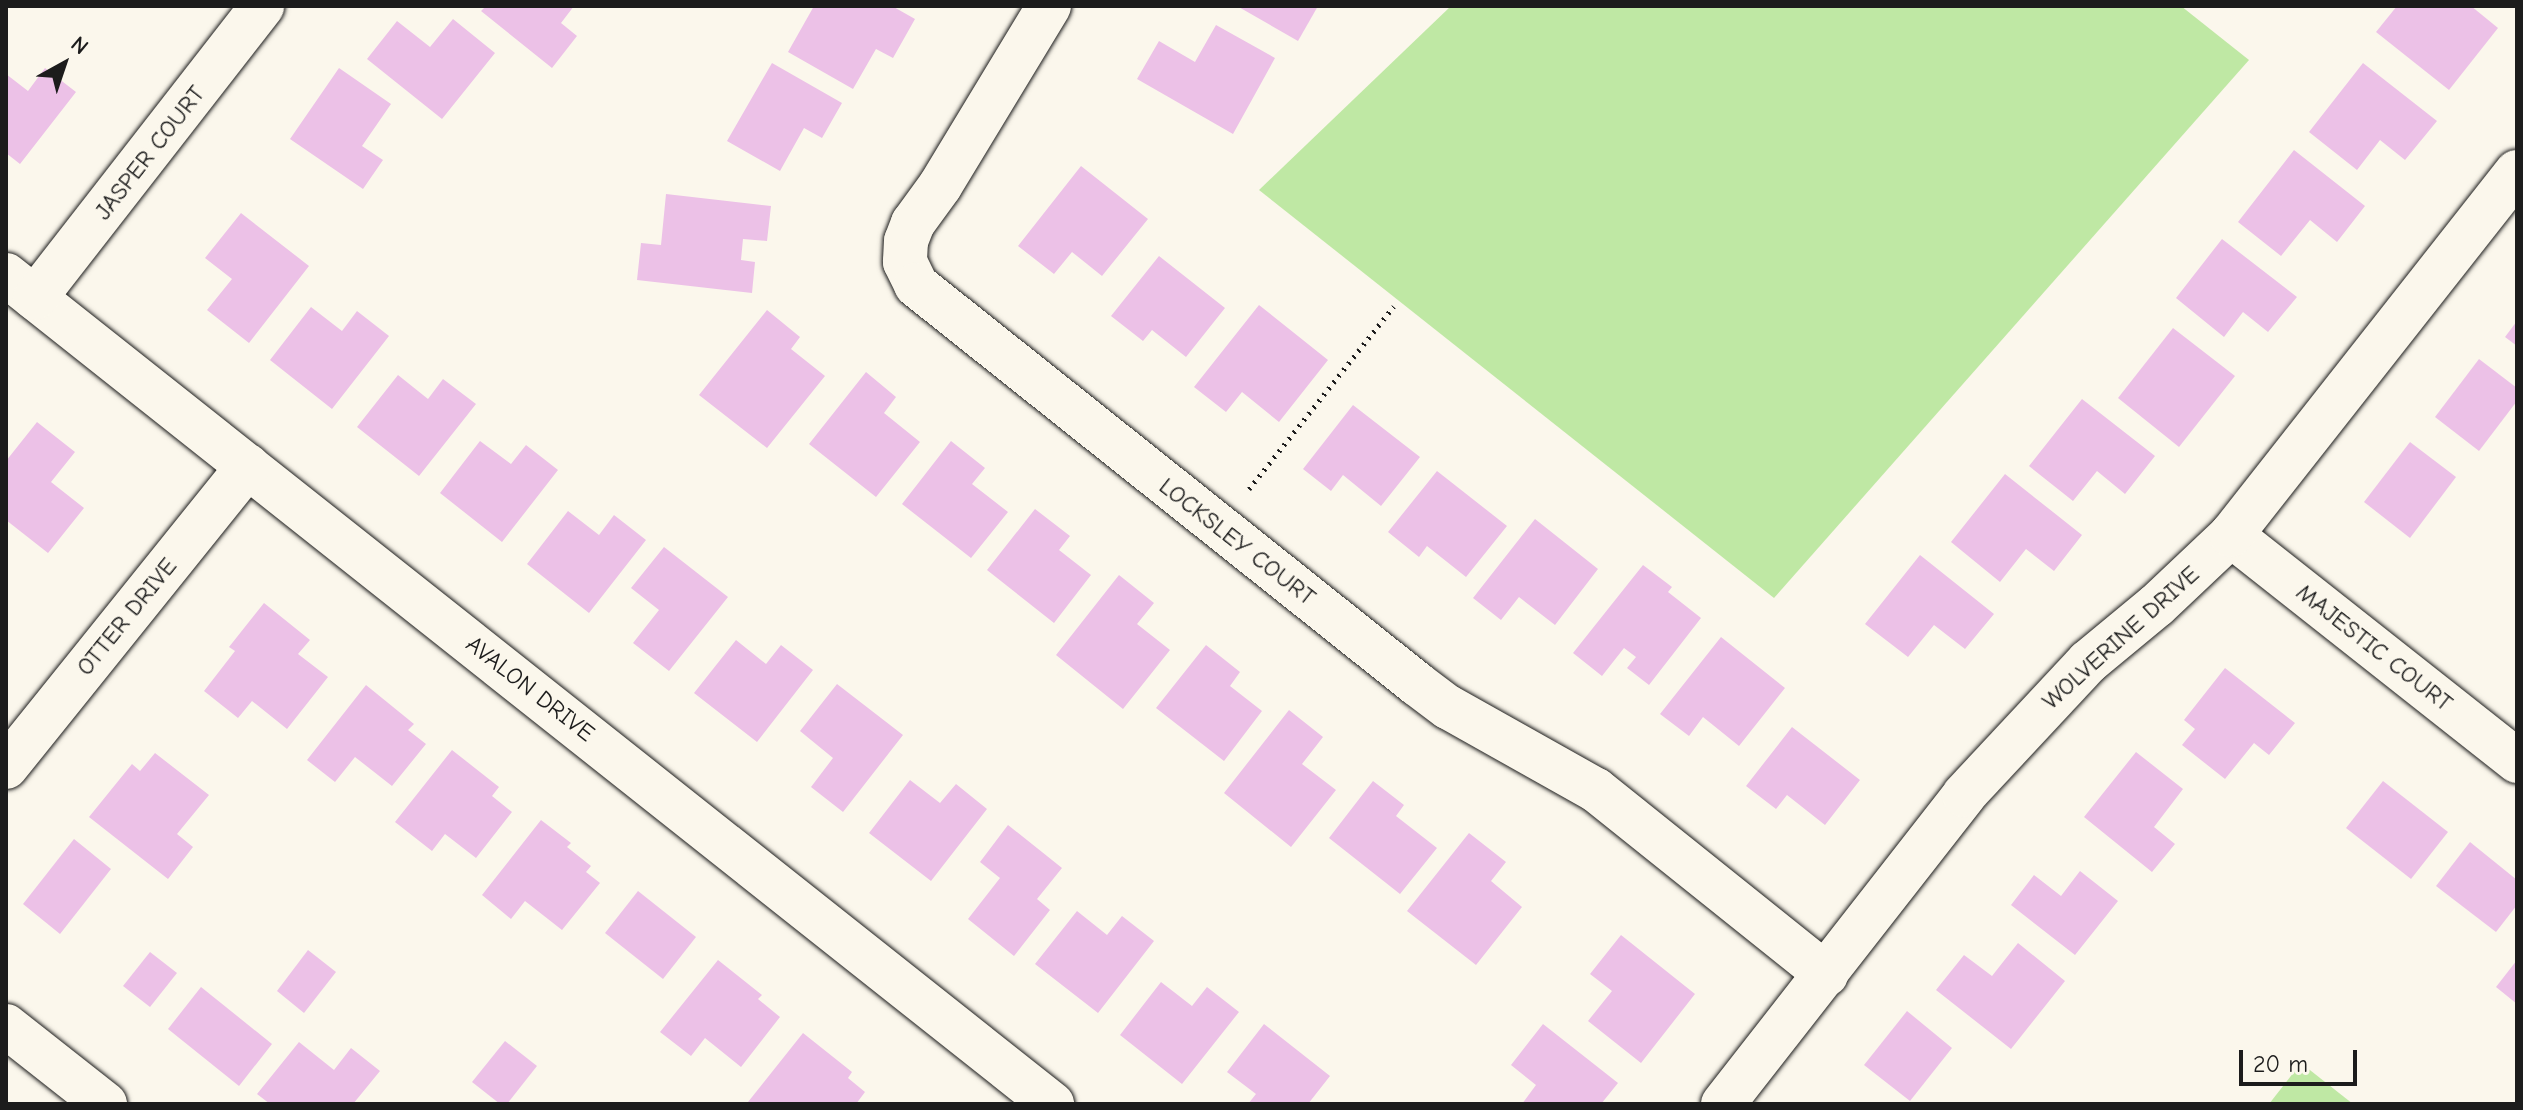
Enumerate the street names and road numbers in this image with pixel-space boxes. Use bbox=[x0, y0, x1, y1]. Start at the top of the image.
street label: JASPER COURT bbox=[89, 80, 211, 226]
street label: LOCKSLEY COURT bbox=[1153, 472, 1321, 612]
street label: OTTER DRIVE bbox=[71, 552, 183, 682]
street label: WOLVERINE DRIVE bbox=[2037, 560, 2205, 716]
street label: MAJESTIC COURT bbox=[2290, 578, 2458, 718]
street label: AVALON DRIVE bbox=[460, 630, 600, 748]

